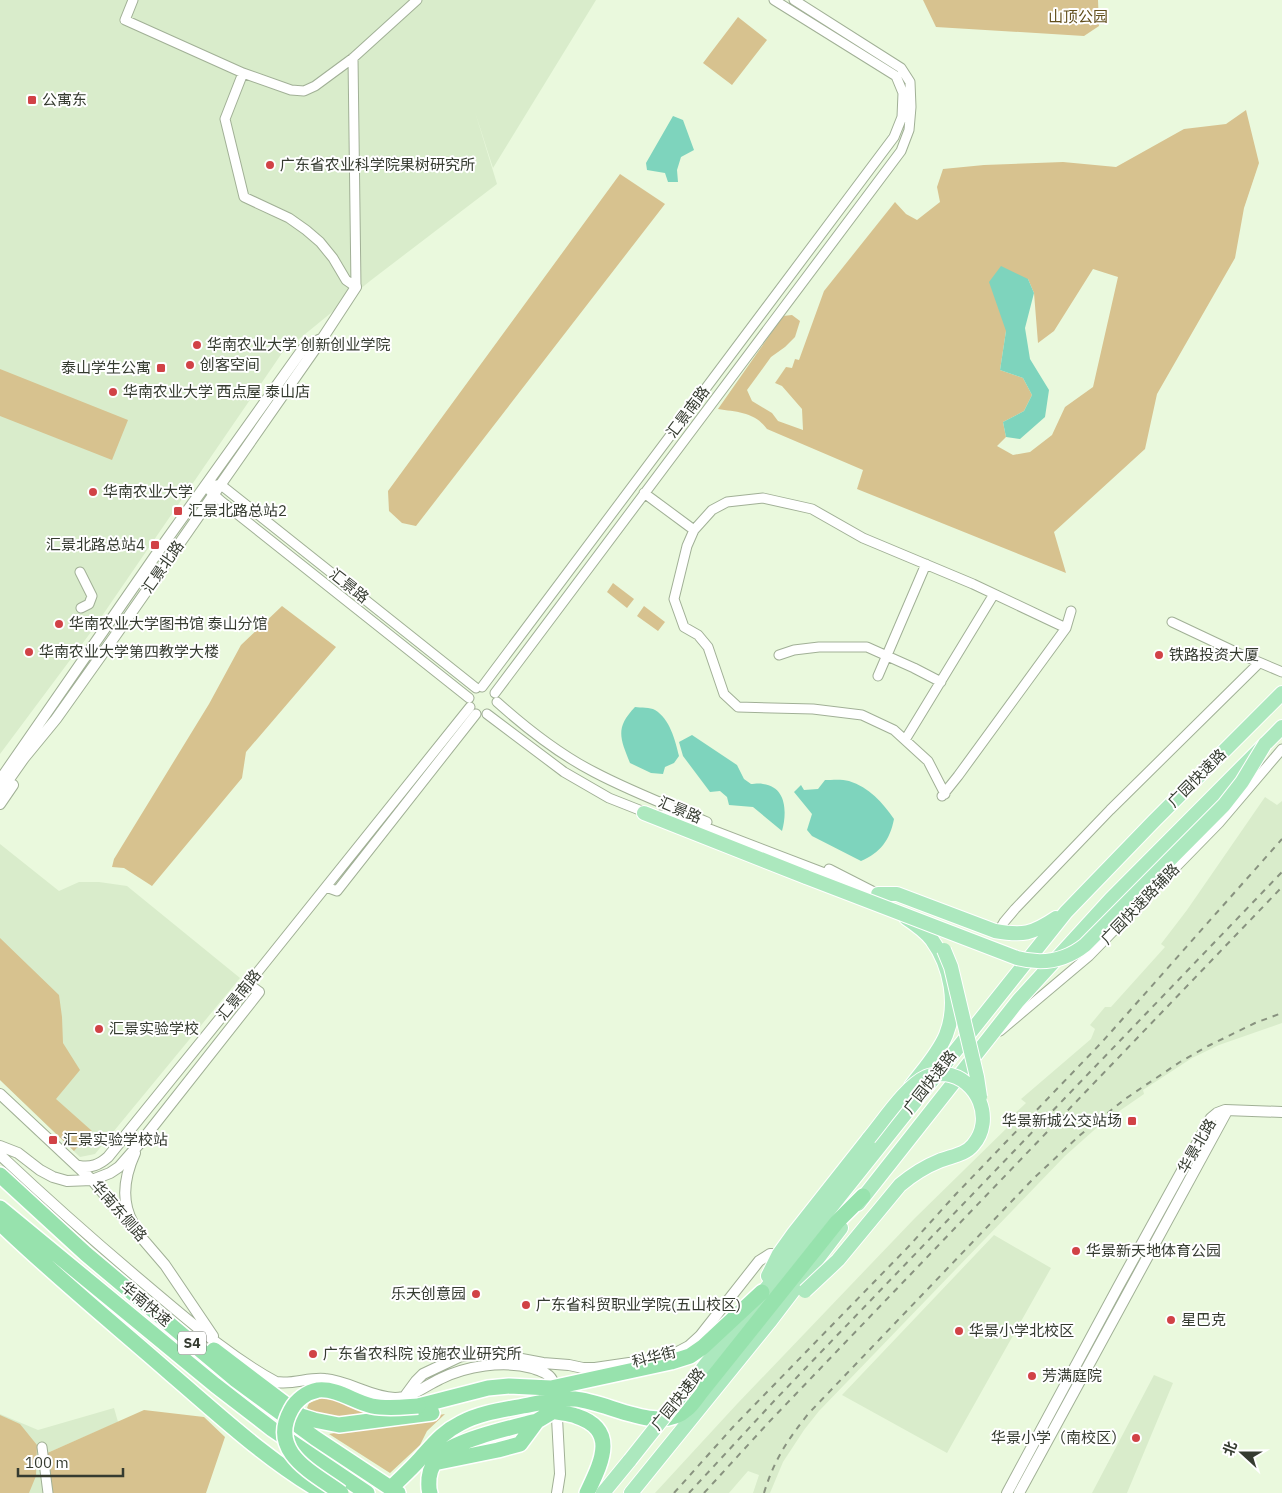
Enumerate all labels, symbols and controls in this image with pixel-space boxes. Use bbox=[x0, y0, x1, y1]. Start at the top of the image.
park label: 山顶公园 bbox=[1048, 7, 1108, 26]
place label: 公寓东 bbox=[42, 90, 87, 109]
marker: 公寓东 bbox=[26, 94, 38, 106]
place label: 广东省农业科学院果树研究所 bbox=[280, 155, 475, 174]
marker: 广东省农业科学院果树研究所 bbox=[264, 159, 276, 171]
place label: 华南农业大学 创新创业学院 bbox=[207, 335, 391, 354]
marker: 华南农业大学 创新创业学院 bbox=[191, 339, 203, 351]
place label: 创客空间 bbox=[200, 355, 260, 374]
place label: 泰山学生公寓 bbox=[61, 358, 151, 377]
marker: 创客空间 bbox=[184, 359, 196, 371]
marker: 泰山学生公寓 bbox=[155, 362, 167, 374]
place label: 华南农业大学 西点屋 泰山店 bbox=[123, 382, 310, 401]
street label: 汇景南路 bbox=[662, 382, 713, 441]
marker: 华南农业大学 西点屋 泰山店 bbox=[107, 386, 119, 398]
place label: 华南农业大学 bbox=[103, 482, 193, 501]
marker: 华南农业大学 bbox=[87, 486, 99, 498]
place label: 汇景北路总站2 bbox=[188, 501, 287, 520]
marker: 汇景北路总站2 bbox=[172, 505, 184, 517]
place label: 汇景北路总站4 bbox=[46, 535, 145, 554]
street label: 汇景北路 bbox=[138, 537, 188, 597]
marker: 汇景北路总站4 bbox=[149, 539, 161, 551]
street label: 汇景路 bbox=[326, 564, 373, 607]
place label: 华南农业大学图书馆 泰山分馆 bbox=[69, 614, 268, 633]
marker: 华南农业大学图书馆 泰山分馆 bbox=[53, 618, 65, 630]
place label: 华南农业大学第四教学大楼 bbox=[39, 642, 219, 661]
place label: 铁路投资大厦 bbox=[1169, 645, 1259, 664]
marker: 华南农业大学第四教学大楼 bbox=[23, 646, 35, 658]
marker: 铁路投资大厦 bbox=[1153, 649, 1165, 661]
street label: 广园快速路 bbox=[1163, 744, 1230, 811]
street label: 汇景路 bbox=[656, 792, 705, 827]
street label: 广园快速路辅路 bbox=[1096, 859, 1183, 948]
street label: 汇景南路 bbox=[212, 965, 265, 1024]
place label: 汇景实验学校 bbox=[109, 1019, 199, 1038]
marker: 汇景实验学校 bbox=[93, 1023, 105, 1035]
street label: 广园快速路 bbox=[899, 1046, 960, 1117]
place label: 华景新城公交站场 bbox=[1002, 1111, 1122, 1130]
marker: 华景新城公交站场 bbox=[1126, 1115, 1138, 1127]
street label: 华景北路 bbox=[1173, 1115, 1220, 1176]
place label: 汇景实验学校站 bbox=[63, 1130, 168, 1149]
marker: 汇景实验学校站 bbox=[47, 1134, 59, 1146]
street label: 华南东侧路 bbox=[88, 1176, 151, 1245]
place label: 华景新天地体育公园 bbox=[1086, 1241, 1221, 1260]
marker: 华景新天地体育公园 bbox=[1070, 1245, 1082, 1257]
street label: 华南快速 bbox=[117, 1277, 175, 1330]
place label: 乐天创意园 bbox=[391, 1284, 466, 1303]
marker: 乐天创意园 bbox=[470, 1288, 482, 1300]
place label: 广东省科贸职业学院(五山校区) bbox=[536, 1295, 741, 1314]
marker: 广东省科贸职业学院(五山校区) bbox=[520, 1299, 532, 1311]
place label: 星巴克 bbox=[1181, 1310, 1226, 1329]
marker: 星巴克 bbox=[1165, 1314, 1177, 1326]
place label: 华景小学北校区 bbox=[969, 1321, 1074, 1340]
marker: 华景小学北校区 bbox=[953, 1325, 965, 1337]
road number: S4 bbox=[178, 1332, 206, 1355]
street label: 科华街 bbox=[630, 1342, 678, 1371]
place label: 广东省农科院 设施农业研究所 bbox=[323, 1344, 522, 1363]
marker: 广东省农科院 设施农业研究所 bbox=[307, 1348, 319, 1360]
street label: 广园快速路 bbox=[647, 1364, 709, 1434]
place label: 芳满庭院 bbox=[1042, 1366, 1102, 1385]
marker: 芳满庭院 bbox=[1026, 1370, 1038, 1382]
place label: 华景小学（南校区） bbox=[991, 1428, 1126, 1447]
north arrow bbox=[1217, 1428, 1267, 1478]
marker: 华景小学（南校区） bbox=[1130, 1432, 1142, 1444]
text: 北 bbox=[1219, 1439, 1241, 1458]
scale bar bbox=[18, 1446, 122, 1478]
text: 100 m bbox=[25, 1453, 69, 1472]

